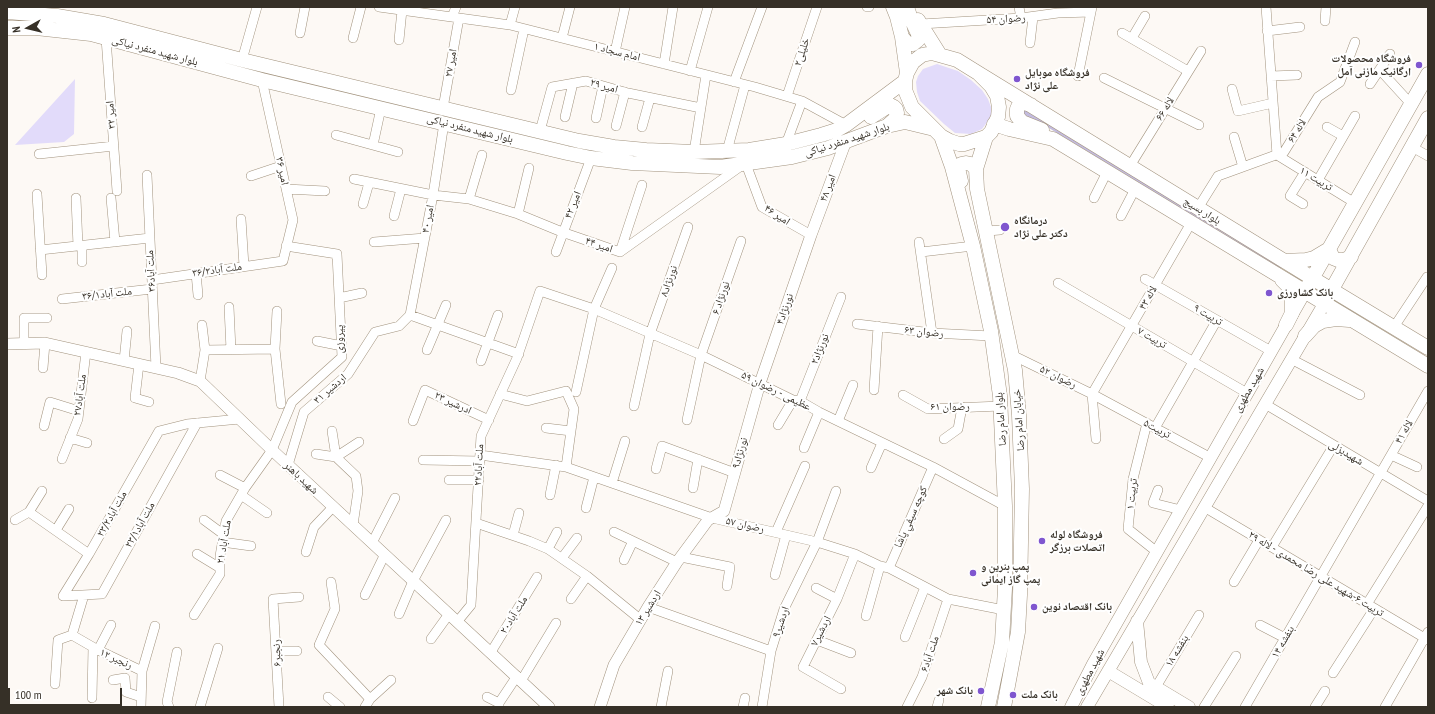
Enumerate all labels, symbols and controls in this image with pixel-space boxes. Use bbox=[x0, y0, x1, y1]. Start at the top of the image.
north arrow bbox=[8, 8, 48, 48]
street label: رضوان ۵۴ bbox=[986, 11, 1026, 27]
text: N bbox=[9, 26, 23, 34]
street label: بلوار شهید منفرد نیاکی bbox=[110, 33, 200, 69]
street label: خلیلی۲ bbox=[791, 36, 813, 68]
street label: امام سجاد ۱ bbox=[592, 40, 642, 64]
street label: امیر ۲۷ bbox=[442, 48, 460, 78]
place label: فروشگاه محصولات ارگانیک مازنی آمل bbox=[1332, 52, 1411, 78]
marker: فروشگاه محصولات ارگانیک مازنی آمل bbox=[1414, 60, 1424, 70]
place label: فروشگاه موبایل علی نژاد bbox=[1025, 66, 1090, 92]
marker: فروشگاه موبایل علی نژاد bbox=[1012, 74, 1022, 84]
street label: امیر ۲۹ bbox=[589, 76, 619, 96]
street label: لاله ۶۶ bbox=[1153, 95, 1177, 123]
street label: امیر ۳۲ bbox=[103, 100, 119, 130]
street label: بلوار شهید منفرد نیاکی bbox=[425, 112, 515, 146]
street label: لاله ۶۴ bbox=[1285, 117, 1309, 145]
street label: بلوار شهید منفرد نیاکی bbox=[803, 120, 891, 160]
street label: امیر ۳۶ bbox=[273, 156, 291, 186]
street label: تربیت ۱۱ bbox=[1297, 164, 1335, 194]
street label: امیر ۴۸ bbox=[817, 172, 839, 204]
street label: امیر ۴۲ bbox=[562, 189, 584, 221]
street label: بلوار بسیج bbox=[1181, 194, 1223, 228]
street label: امیر ۴۶ bbox=[762, 202, 792, 228]
street label: امیر ۴۰ bbox=[419, 204, 437, 234]
place label: درمانگاه دکتر علی نژاد bbox=[1014, 214, 1068, 240]
marker: درمانگاه دکتر علی نژاد bbox=[999, 221, 1011, 233]
street label: امیر ۴۴ bbox=[583, 234, 615, 256]
street label: ملت آباد۳۶ bbox=[143, 250, 159, 292]
street label: ملت آباد۳۶/۲ bbox=[191, 260, 243, 280]
street label: نورنژاد۸ bbox=[658, 264, 680, 298]
street label: نورنژاد ۶ bbox=[709, 280, 733, 316]
street label: لاله ۴۳ bbox=[1136, 284, 1160, 312]
street label: ملت آباد۳۶/۱ bbox=[81, 285, 133, 303]
place label: بانک کشاورزی bbox=[1277, 286, 1333, 300]
marker: بانک کشاورزی bbox=[1264, 288, 1274, 298]
street label: نورنژاد۴ bbox=[774, 292, 796, 326]
street label: تربیت ۹ bbox=[1191, 301, 1225, 329]
street label: رضوان ۶۳ bbox=[904, 323, 944, 341]
street label: تربیت ۷ bbox=[1135, 324, 1169, 352]
street label: پیروزی bbox=[333, 325, 347, 353]
street label: نورنژاد۲ bbox=[808, 332, 832, 366]
street label: رضوان ۵۲ bbox=[1037, 362, 1079, 392]
street label: شهید مطهری bbox=[1231, 365, 1267, 415]
street label: عظیمی - رضوان ۵۹ bbox=[739, 368, 813, 414]
street label: اردشیر ۳۱ bbox=[311, 371, 349, 407]
street label: ملت آباد۲۷ bbox=[71, 373, 89, 417]
street label: ادرشیر ۲۳ bbox=[432, 389, 474, 417]
street label: خیابان امام رضا bbox=[1010, 389, 1028, 451]
street label: بلوار امام رضا bbox=[993, 392, 1009, 446]
street label: رضوان ۶۱ bbox=[930, 400, 970, 414]
street label: تربیت۵ bbox=[1141, 416, 1173, 442]
street label: لاله ۴۱ bbox=[1392, 418, 1416, 446]
street label: نورنژاد۹ bbox=[729, 436, 751, 470]
street label: شهیدبزلی bbox=[1326, 438, 1366, 468]
street label: ملت آباد۲۲ bbox=[471, 444, 487, 486]
street label: شهید باهنر bbox=[281, 459, 321, 497]
street label: تربیت ۱ bbox=[1124, 478, 1140, 510]
street label: كوچه سيفي پاشا bbox=[892, 484, 930, 550]
street label: ملت آباد۲۳/۲ bbox=[94, 489, 130, 539]
street label: ملت آباد۲۳/۱ bbox=[122, 500, 158, 550]
street label: رضوان ۵۷ bbox=[724, 514, 766, 536]
street label: ملت آباد ۲۱ bbox=[214, 519, 234, 565]
place label: فروشگاه لوله اتصلات برزگر bbox=[1050, 528, 1105, 554]
street label: تربیت ۶-شهید علی رضا محمدی - لاله ۲۹ bbox=[1246, 528, 1386, 620]
marker: فروشگاه لوله اتصلات برزگر bbox=[1037, 536, 1047, 546]
place label: پمپ بنرین و پمپ گاز ایمانی bbox=[981, 560, 1040, 586]
marker: پمپ بنرین و پمپ گاز ایمانی bbox=[968, 568, 978, 578]
street label: اردشیر ۱۳ bbox=[632, 588, 664, 628]
street label: ملت آباد۲۰ bbox=[497, 594, 531, 636]
place label: بانک اقتصاد نوین bbox=[1042, 600, 1112, 614]
marker: بانک اقتصاد نوین bbox=[1029, 602, 1039, 612]
street label: اردشیر۹ bbox=[770, 605, 792, 639]
street label: اردشیر۷ bbox=[808, 614, 834, 648]
street label: بنفشه ۱۴ bbox=[1269, 624, 1297, 660]
street label: بنفشه ۱۸ bbox=[1162, 633, 1192, 669]
street label: ملت آباد۶ bbox=[918, 634, 942, 674]
street label: رنجبر۶ bbox=[270, 639, 284, 667]
street label: رنجبر ۱۲ bbox=[98, 646, 134, 672]
street label: شهید مطهری bbox=[1072, 647, 1108, 697]
scale bar bbox=[10, 680, 124, 706]
place label: بانک شهر bbox=[937, 684, 973, 698]
marker: بانک شهر bbox=[976, 686, 986, 696]
text: 100 m bbox=[15, 687, 42, 702]
place label: بانک ملت bbox=[1021, 688, 1058, 702]
marker: بانک ملت bbox=[1008, 690, 1018, 700]

